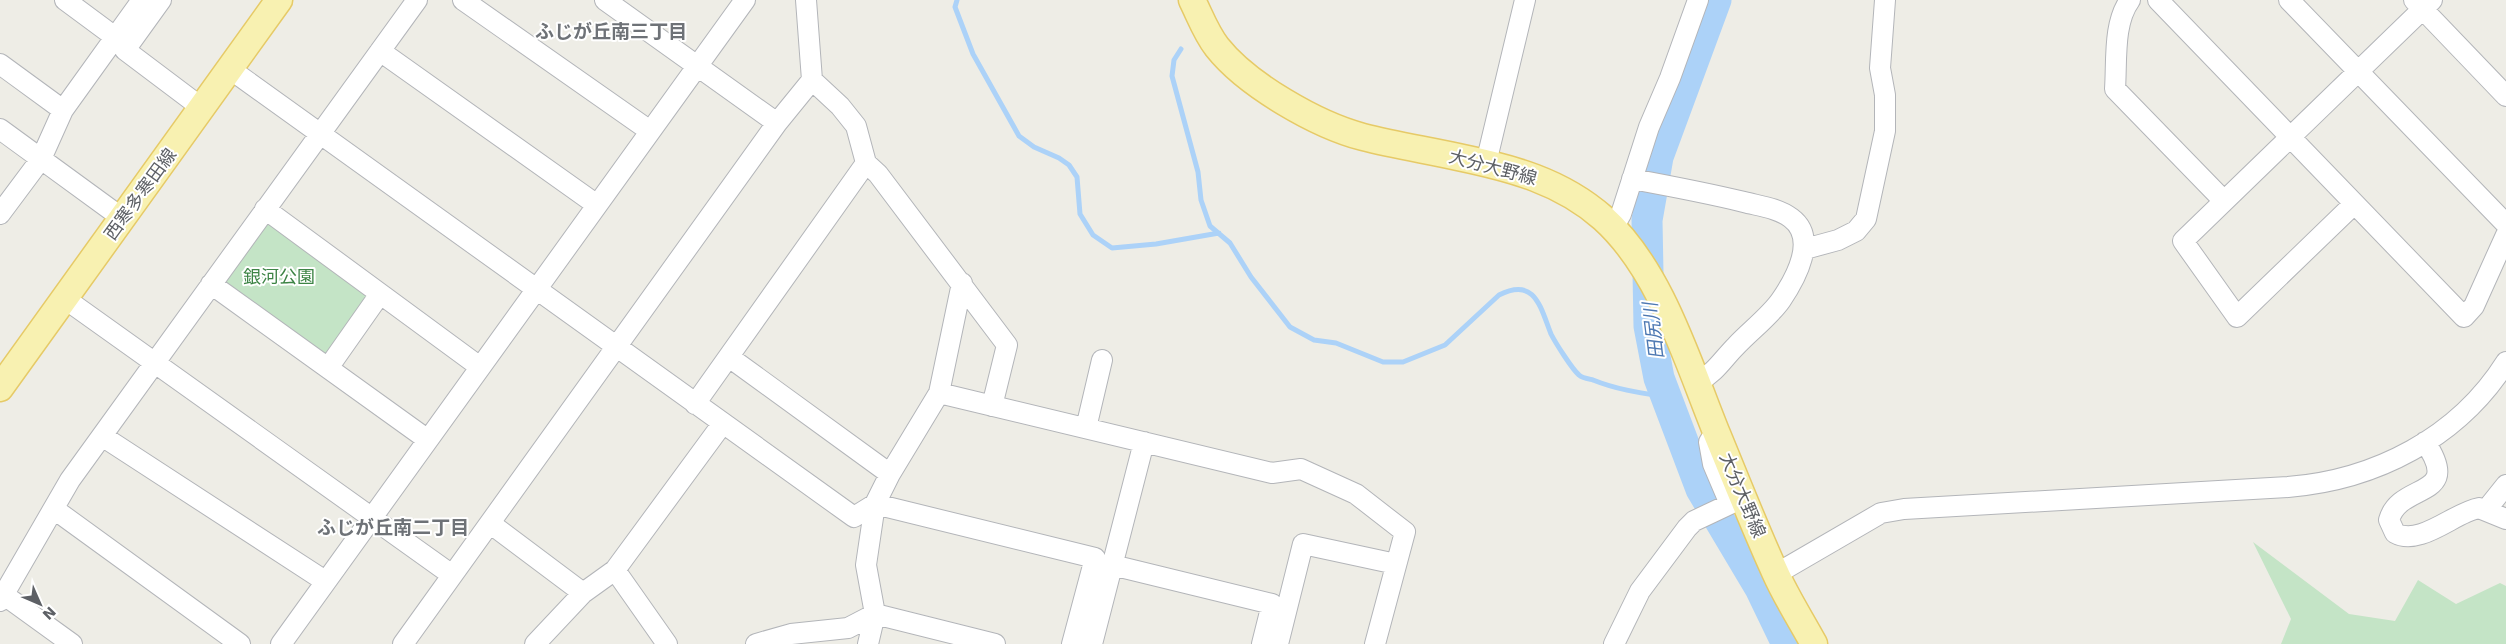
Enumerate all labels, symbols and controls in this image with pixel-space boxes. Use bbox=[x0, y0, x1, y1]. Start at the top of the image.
district label: ふじが丘南三丁目 bbox=[535, 20, 687, 42]
street label: 西寒多寒田線 bbox=[100, 144, 180, 244]
street label: 大分大野線 bbox=[1447, 145, 1539, 189]
park label: 銀河公園 bbox=[243, 266, 315, 287]
water label: 田尻川 bbox=[1638, 299, 1667, 361]
street label: 大分大野線 bbox=[1716, 449, 1770, 541]
district label: ふじが丘南二丁目 bbox=[317, 516, 469, 538]
north arrow bbox=[15, 579, 65, 629]
text: N bbox=[39, 603, 59, 623]

